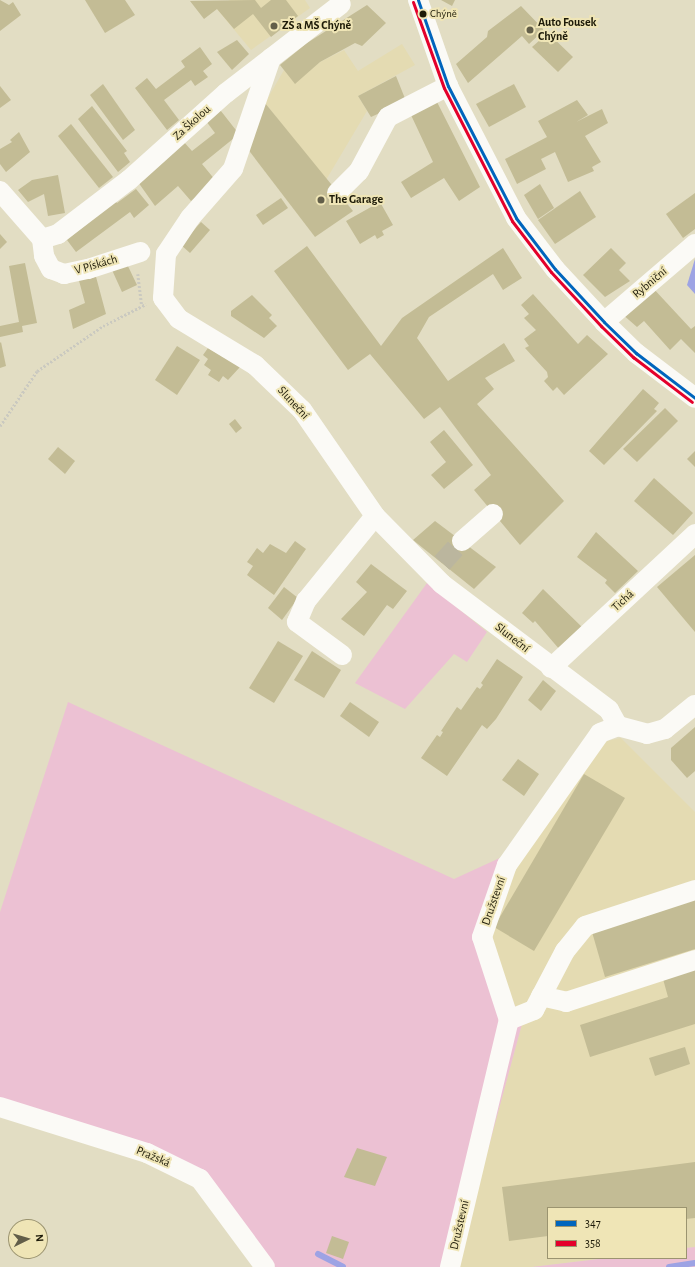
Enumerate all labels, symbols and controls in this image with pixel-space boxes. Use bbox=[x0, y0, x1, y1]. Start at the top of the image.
place label: Chýně bbox=[430, 7, 457, 21]
marker: Chýně bbox=[418, 9, 428, 19]
place label: Auto Fousek Chýně bbox=[538, 16, 596, 44]
place label: ZŠ a MŠ Chýně bbox=[282, 19, 351, 33]
marker: ZŠ a MŠ Chýně bbox=[269, 21, 279, 31]
marker: Auto Fousek Chýně bbox=[525, 25, 535, 35]
street label: Za Školou bbox=[170, 102, 214, 144]
place label: The Garage bbox=[329, 193, 383, 207]
marker: The Garage bbox=[316, 195, 326, 205]
street label: V Pískách bbox=[73, 252, 119, 278]
street label: Rybniční bbox=[630, 265, 670, 301]
street label: Sluneční bbox=[274, 384, 312, 422]
street label: Tichá bbox=[609, 587, 637, 615]
street label: Sluneční bbox=[492, 620, 532, 656]
street label: Družstevní bbox=[479, 875, 509, 927]
street label: Pražská bbox=[134, 1143, 172, 1171]
street label: Družstevní bbox=[447, 1199, 473, 1251]
legend bbox=[547, 1207, 687, 1259]
text: 347 bbox=[585, 1217, 601, 1229]
north arrow bbox=[8, 1219, 48, 1259]
text: N bbox=[34, 1234, 45, 1242]
text: 358 bbox=[585, 1237, 601, 1249]

